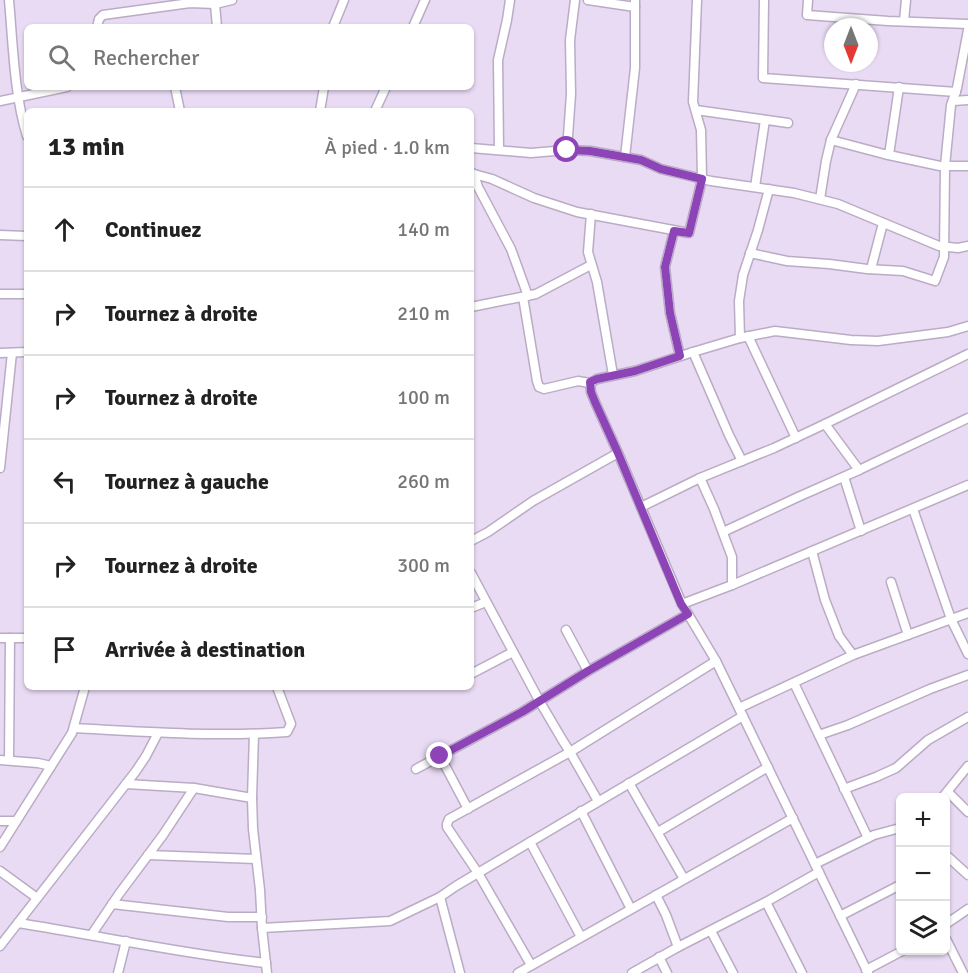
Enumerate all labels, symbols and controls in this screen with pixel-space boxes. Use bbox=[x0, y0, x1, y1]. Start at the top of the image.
north arrow bbox=[824, 18, 878, 72]
search box bbox=[24, 24, 474, 90]
icon: search bbox=[45, 41, 78, 74]
text: Rechercher bbox=[93, 44, 199, 71]
text: 13 min bbox=[48, 131, 125, 163]
text: À pied · 1.0 km bbox=[325, 135, 450, 160]
route start bbox=[553, 136, 579, 162]
icon: ahead bbox=[48, 213, 81, 246]
text: Continuez bbox=[105, 216, 201, 243]
text: 140 m bbox=[397, 217, 450, 242]
icon: right bbox=[48, 297, 81, 330]
text: Tournez à droite bbox=[105, 300, 258, 327]
text: 210 m bbox=[397, 301, 450, 326]
icon: right bbox=[48, 381, 81, 414]
text: Tournez à droite bbox=[105, 384, 258, 411]
text: 100 m bbox=[397, 385, 450, 410]
icon: left bbox=[48, 465, 81, 498]
text: Tournez à gauche bbox=[105, 468, 269, 495]
text: 260 m bbox=[397, 469, 450, 494]
icon: right bbox=[48, 549, 81, 582]
text: Tournez à droite bbox=[105, 552, 258, 579]
text: 300 m bbox=[397, 553, 450, 578]
icon: arrive bbox=[48, 633, 81, 666]
text: Arrivée à destination bbox=[105, 636, 305, 663]
route end bbox=[426, 742, 452, 768]
map controls bbox=[896, 793, 950, 955]
button: + bbox=[896, 793, 950, 847]
button: − bbox=[896, 847, 950, 901]
button: layers bbox=[896, 901, 950, 955]

